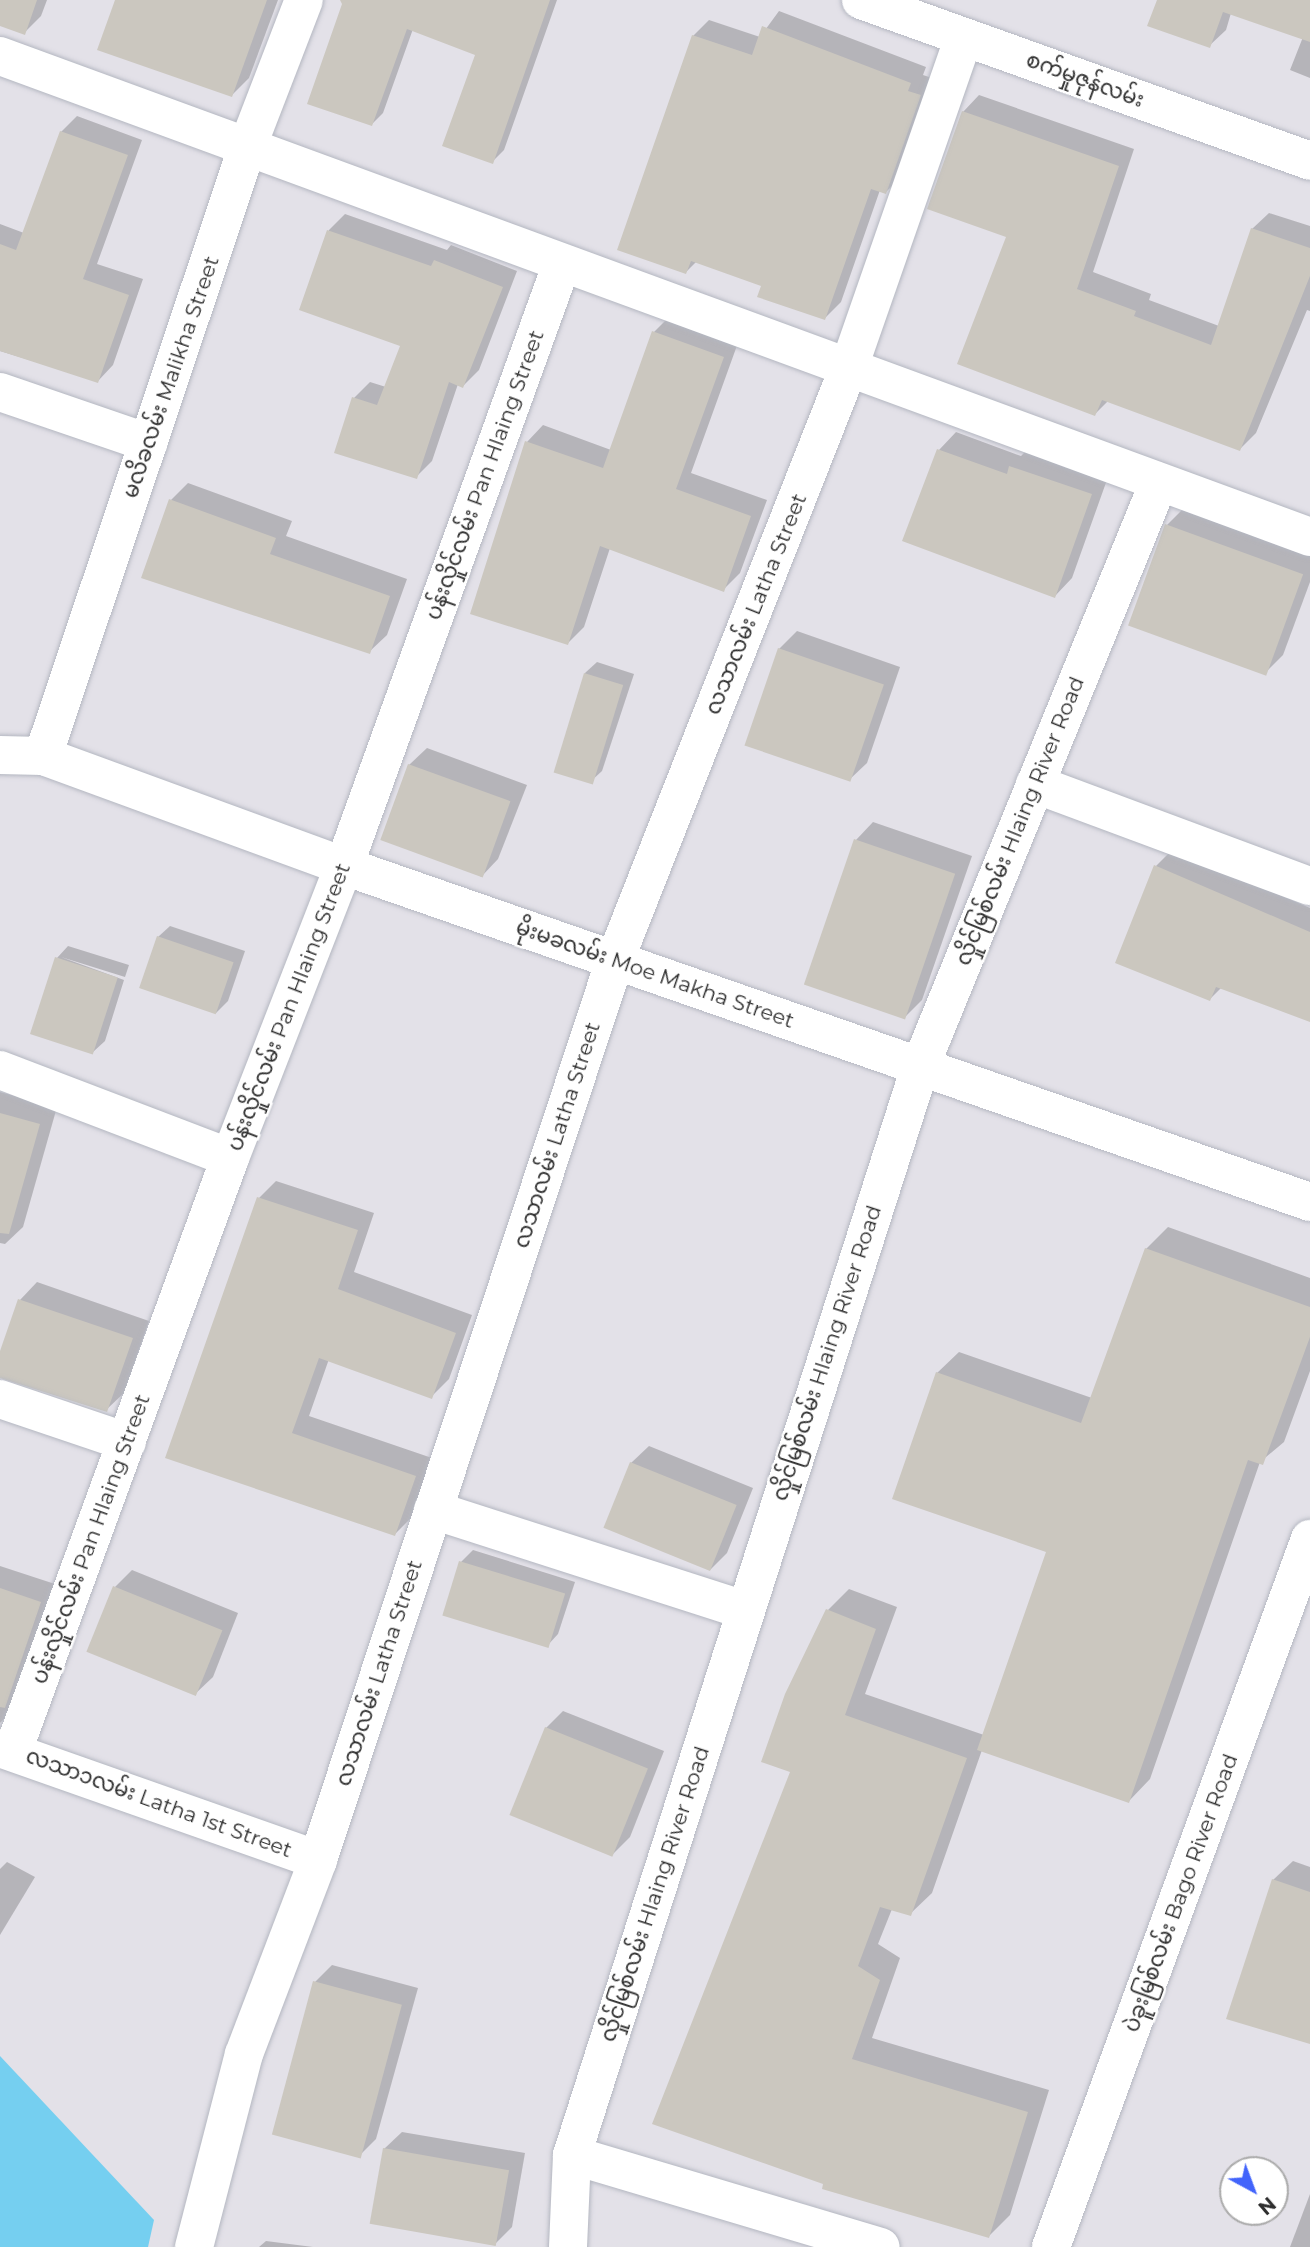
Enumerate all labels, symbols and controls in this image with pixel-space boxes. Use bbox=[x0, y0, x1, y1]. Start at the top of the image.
street label: စက်မှုဇုန်လမ်း bbox=[1023, 47, 1147, 113]
street label: မလိခလမ်း Malikha Street bbox=[118, 253, 224, 501]
street label: ပန်းလှိုင်လမ်း Pan Hlaing Street bbox=[421, 327, 549, 623]
street label: လသာလမ်း Latha Street bbox=[700, 490, 812, 718]
street label: လှိုင်မြစ်လမ်း Hlaing River Road bbox=[950, 673, 1090, 969]
street label: ပန်းလှိုင်လမ်း Pan Hlaing Street bbox=[222, 859, 356, 1155]
street label: မိုးမခလမ်း Moe Makha Street bbox=[513, 914, 797, 1034]
street label: လသာလမ်း Latha Street bbox=[509, 1019, 605, 1251]
street label: လှိုင်မြစ်လမ်း Hlaing River Road bbox=[767, 1202, 887, 1504]
street label: ပန်းလှိုင်လမ်း Pan Hlaing Street bbox=[27, 1391, 155, 1687]
street label: လသာလမ်း Latha Street bbox=[331, 1557, 427, 1789]
street label: လသာ၁လမ်း Latha 1st Street bbox=[23, 1743, 295, 1863]
street label: လှိုင်မြစ်လမ်း Hlaing River Road bbox=[595, 1743, 715, 2045]
street label: ပဲခူးမြစ်လမ်း Bago River Road bbox=[1119, 1751, 1243, 2035]
north arrow bbox=[1219, 2156, 1289, 2226]
text: N bbox=[1253, 2192, 1280, 2219]

